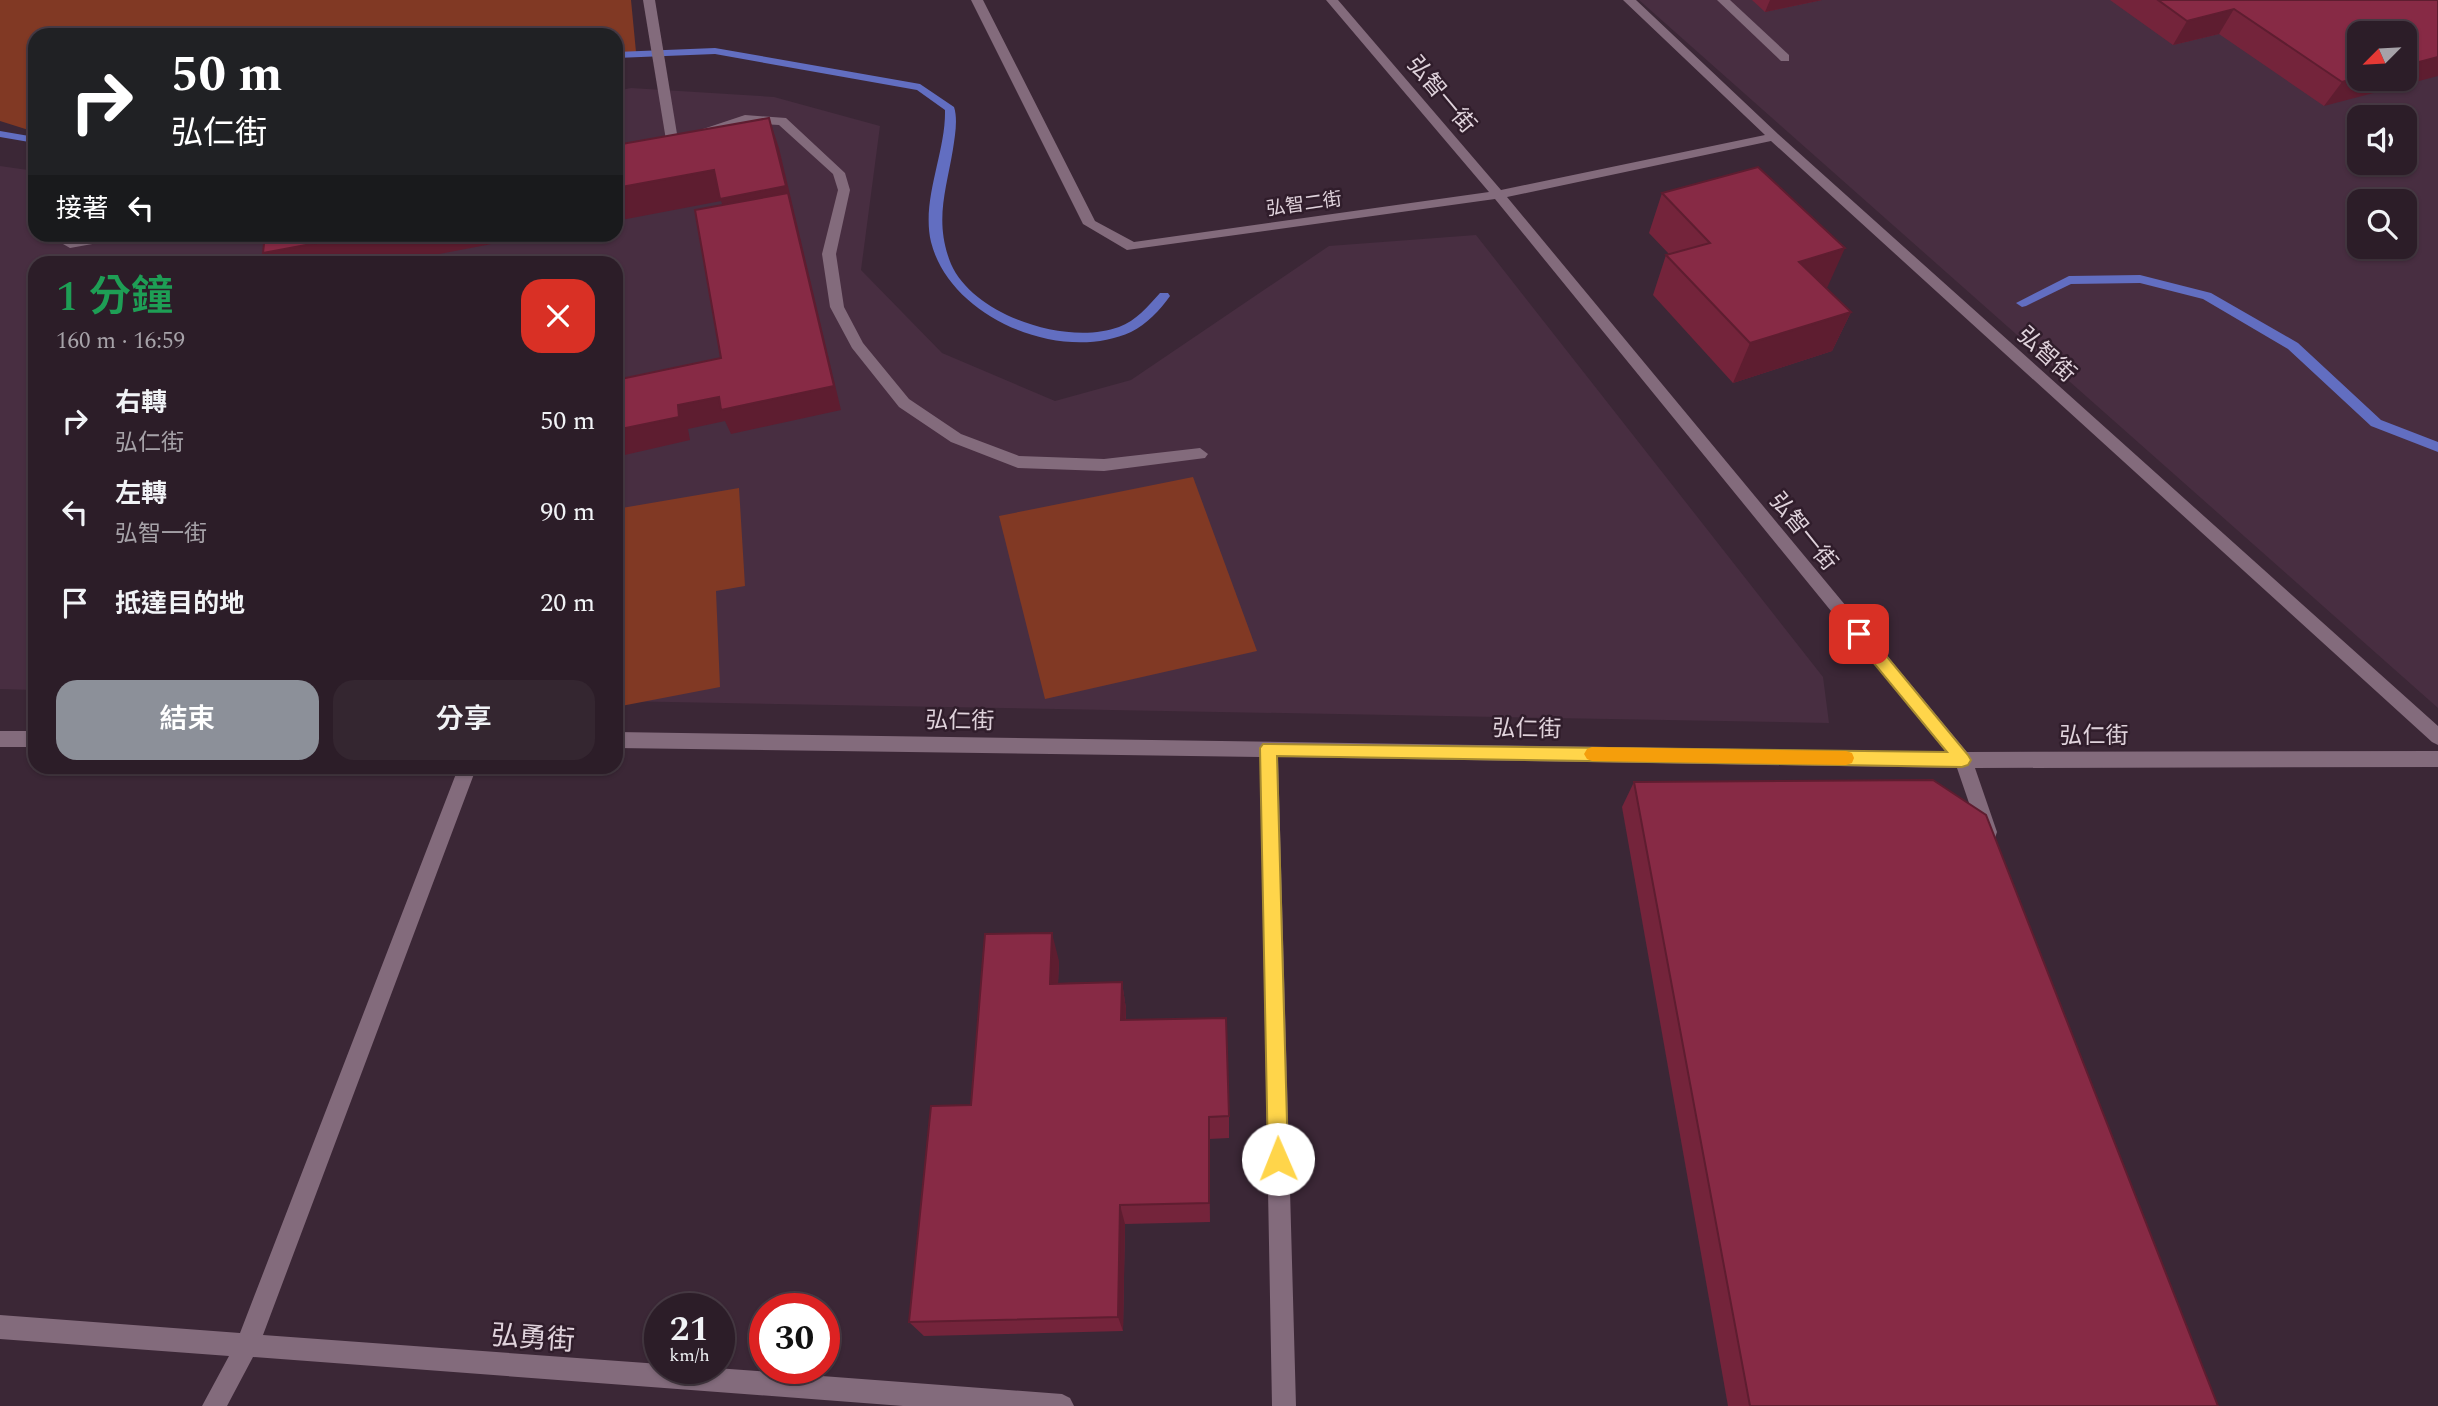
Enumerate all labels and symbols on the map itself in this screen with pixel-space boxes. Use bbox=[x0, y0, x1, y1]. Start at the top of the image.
north arrow bbox=[2347, 21, 2417, 91]
street label: 弘智一街 bbox=[1398, 48, 1484, 141]
street label: 弘智二街 bbox=[1265, 185, 1344, 224]
street label: 弘智街 bbox=[2009, 319, 2083, 391]
street label: 弘智一街 bbox=[1760, 485, 1845, 579]
pin bbox=[1829, 604, 1889, 664]
street label: 弘仁街 bbox=[925, 703, 995, 740]
street label: 弘仁街 bbox=[1492, 711, 1562, 748]
street label: 弘仁街 bbox=[2060, 719, 2129, 754]
position arrow bbox=[1241, 1122, 1315, 1196]
speed limit sign: 30 bbox=[749, 1293, 840, 1384]
street label: 弘勇街 bbox=[489, 1314, 576, 1363]

